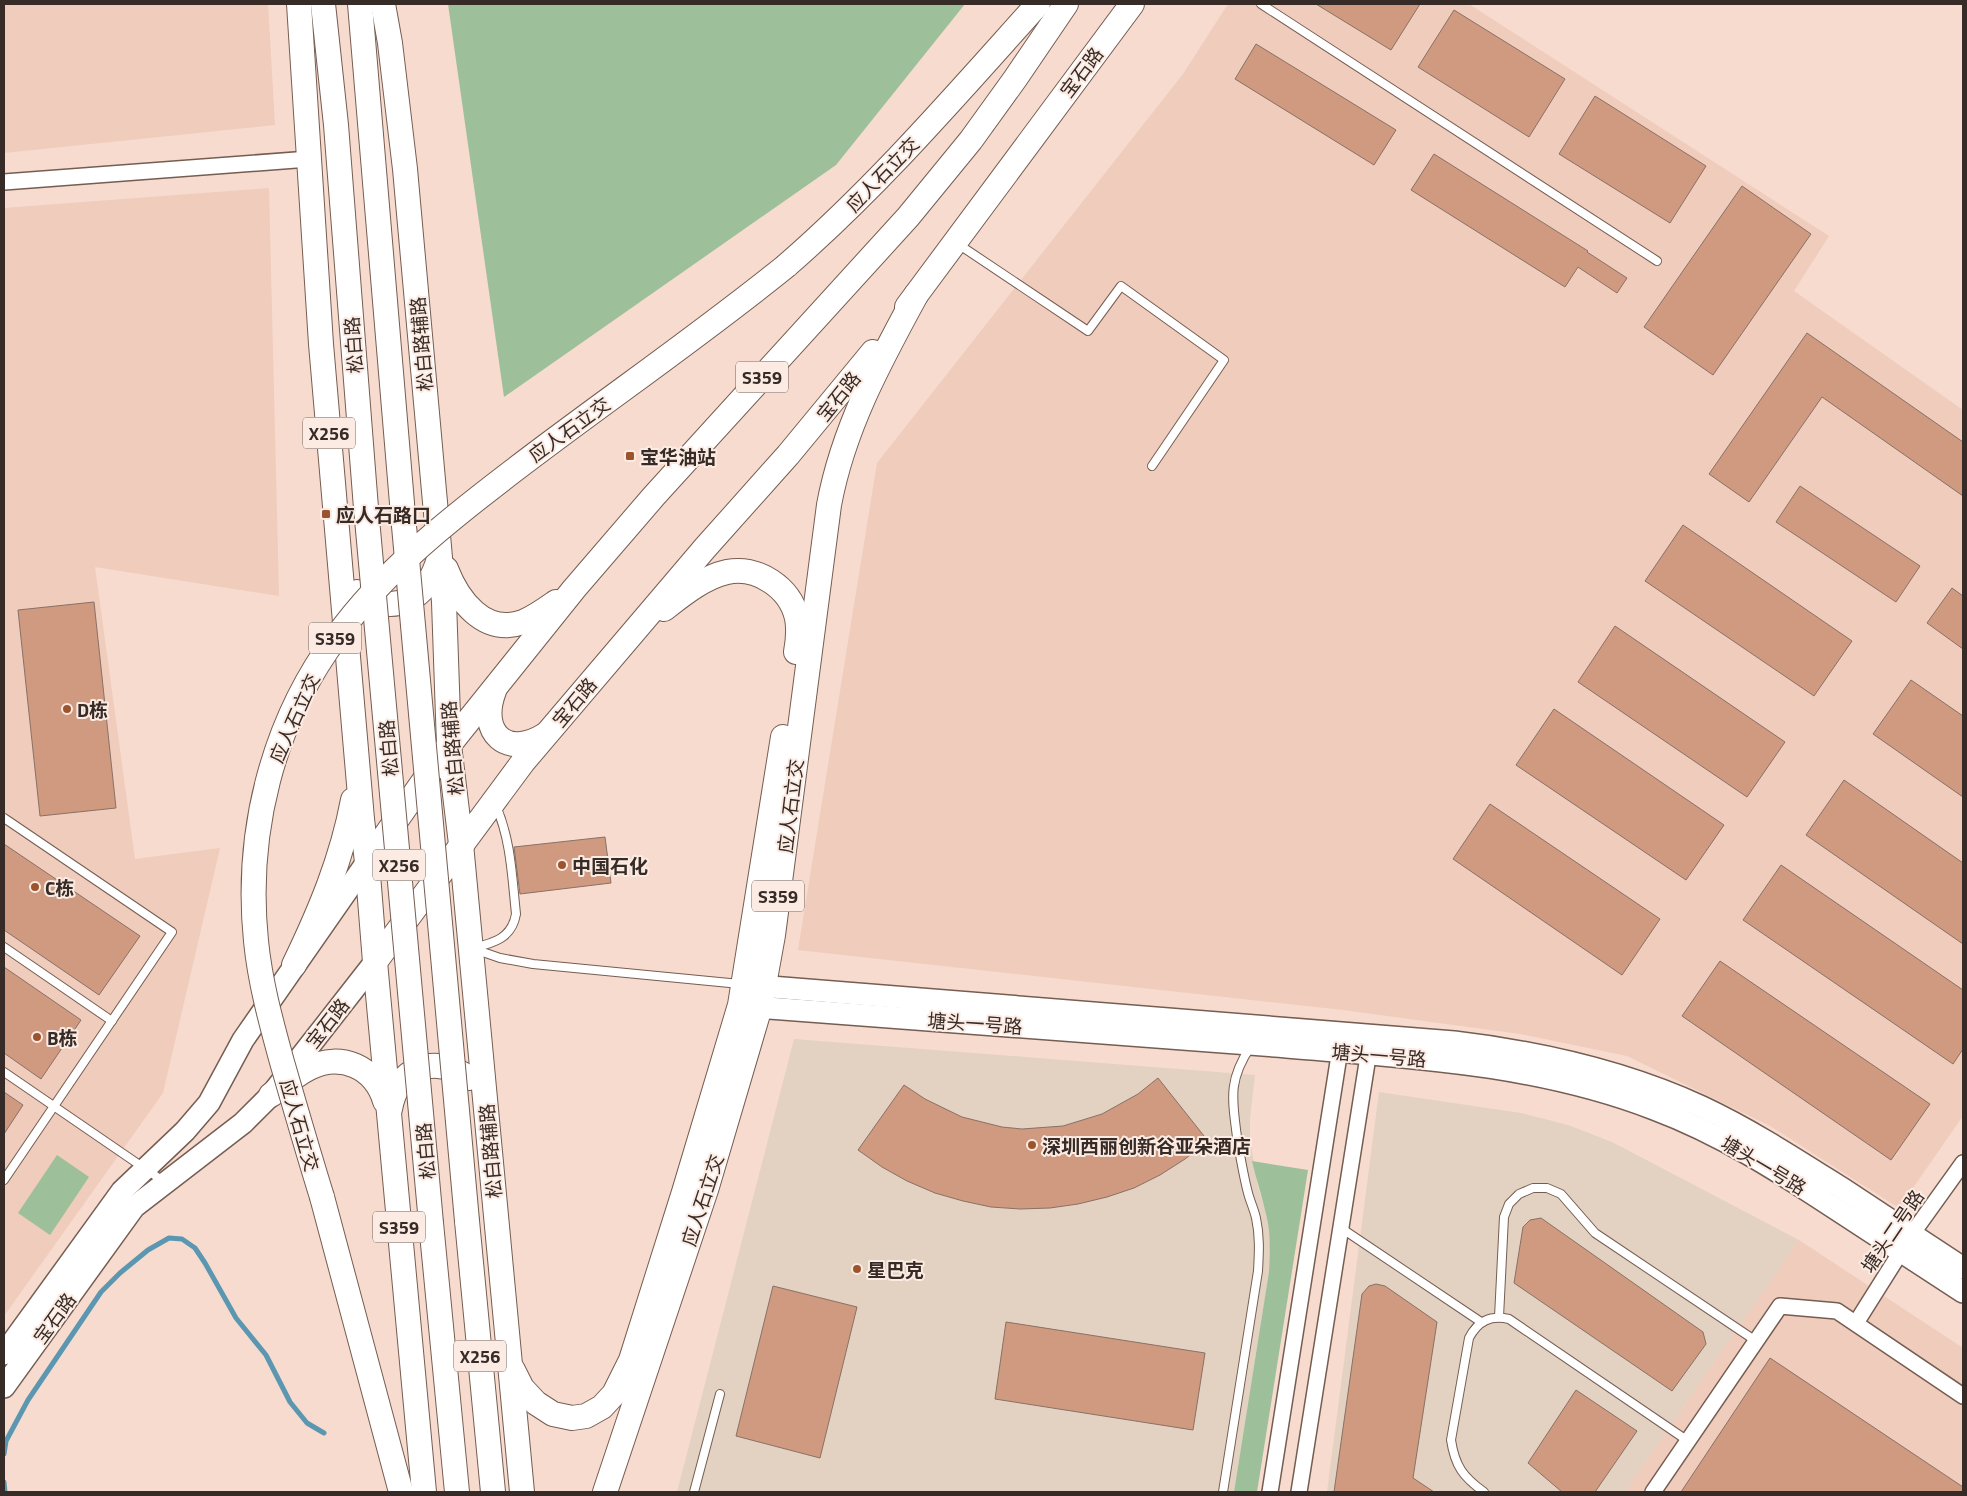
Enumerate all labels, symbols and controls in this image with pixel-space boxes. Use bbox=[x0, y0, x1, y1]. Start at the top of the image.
street label: 宝石路 bbox=[1052, 41, 1110, 103]
street label: 应人石立交 bbox=[839, 130, 925, 218]
street label: 松白路辅路 bbox=[402, 295, 440, 393]
street label: 松白路 bbox=[337, 316, 369, 374]
road number: S359 bbox=[736, 362, 788, 392]
street label: 宝石路 bbox=[809, 365, 867, 427]
street label: 应人石立交 bbox=[522, 389, 616, 469]
road number: X256 bbox=[303, 418, 355, 448]
place label: 宝华油站 bbox=[640, 442, 716, 471]
marker: 宝华油站 bbox=[624, 450, 636, 462]
place label: 应人石路口 bbox=[336, 500, 431, 529]
marker: 应人石路口 bbox=[320, 508, 332, 520]
road number: S359 bbox=[309, 622, 361, 654]
street label: 应人石立交 bbox=[261, 669, 327, 767]
street label: 宝石路 bbox=[545, 671, 603, 733]
place label: D栋 bbox=[77, 695, 108, 724]
street label: 松白路辅路 bbox=[433, 699, 471, 797]
marker: D栋 bbox=[61, 703, 73, 715]
street label: 松白路 bbox=[371, 718, 405, 778]
street label: 应人石立交 bbox=[770, 757, 810, 855]
road number: X256 bbox=[373, 850, 425, 880]
place label: 中国石化 bbox=[572, 851, 648, 880]
marker: 中国石化 bbox=[556, 859, 568, 871]
place label: C栋 bbox=[45, 873, 74, 902]
road number: S359 bbox=[752, 880, 804, 911]
marker: C栋 bbox=[29, 881, 41, 893]
street label: 宝石路 bbox=[298, 992, 356, 1054]
street label: 塘头一号路 bbox=[927, 1005, 1023, 1041]
place label: B栋 bbox=[47, 1023, 78, 1052]
marker: B栋 bbox=[31, 1031, 43, 1043]
street label: 塘头一号路 bbox=[1330, 1036, 1428, 1074]
street label: 应人石立交 bbox=[273, 1075, 327, 1175]
street label: 松白路辅路 bbox=[471, 1102, 509, 1200]
street label: 松白路 bbox=[408, 1121, 442, 1181]
street label: 塘头一号路 bbox=[1716, 1128, 1812, 1202]
place label: 深圳西丽创新谷亚朵酒店 bbox=[1042, 1131, 1251, 1160]
marker: 深圳西丽创新谷亚朵酒店 bbox=[1026, 1139, 1038, 1151]
street label: 应人石立交 bbox=[674, 1150, 730, 1250]
street label: 塘头二号路 bbox=[1853, 1184, 1931, 1278]
road number: S359 bbox=[373, 1212, 425, 1242]
place label: 星巴克 bbox=[867, 1255, 924, 1284]
marker: 星巴克 bbox=[851, 1263, 863, 1275]
street label: 宝石路 bbox=[26, 1286, 82, 1350]
road number: X256 bbox=[454, 1340, 506, 1372]

